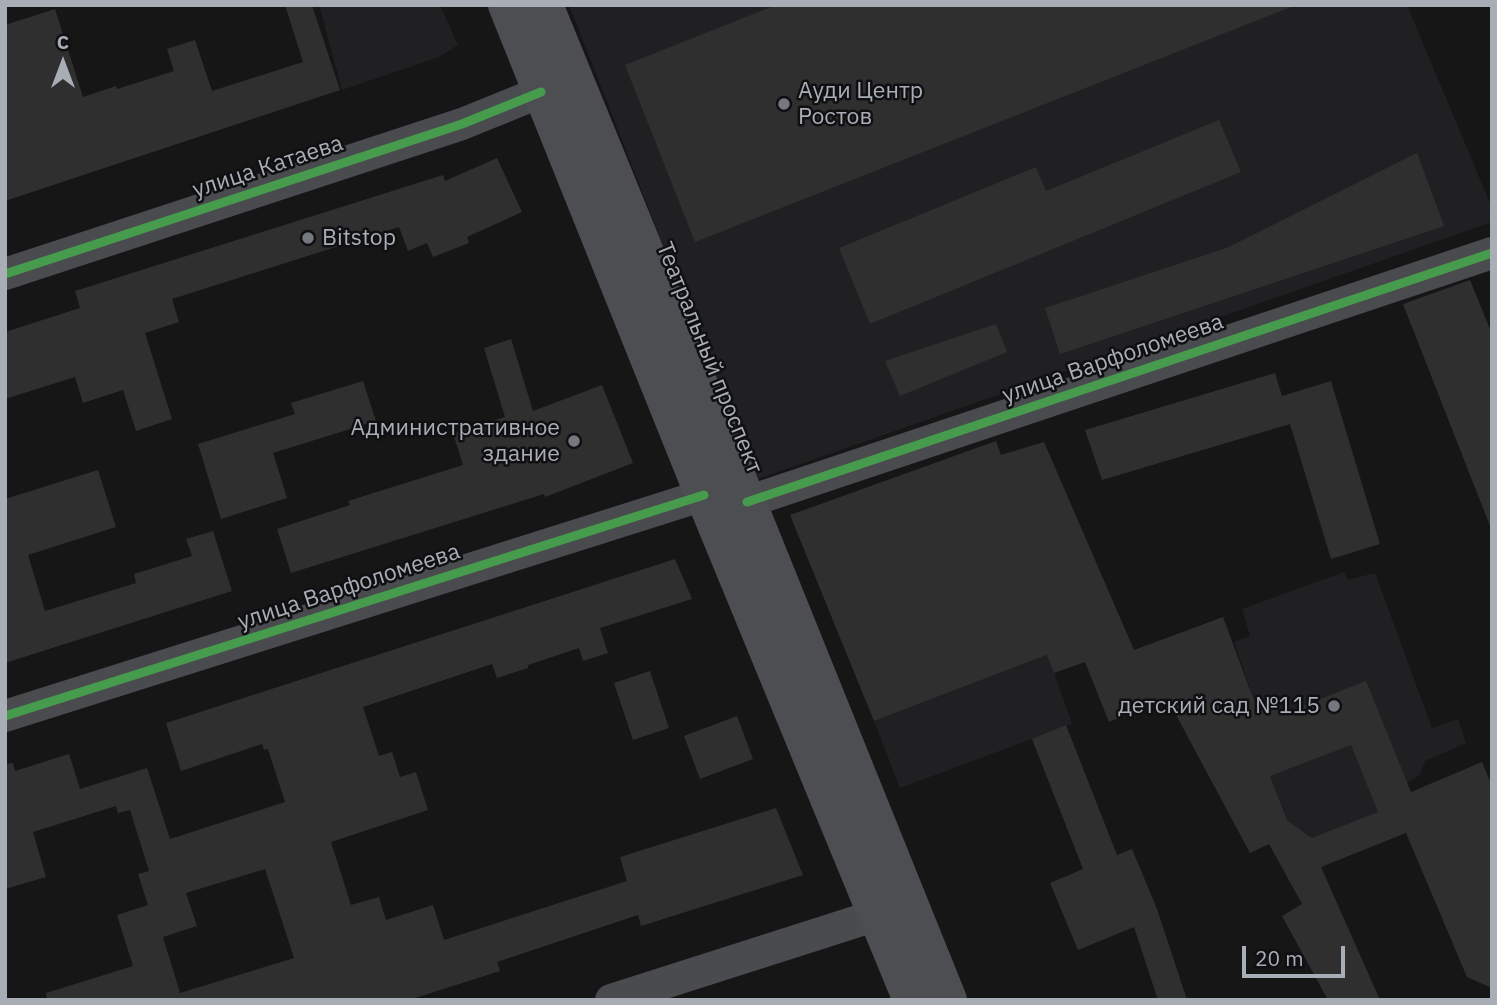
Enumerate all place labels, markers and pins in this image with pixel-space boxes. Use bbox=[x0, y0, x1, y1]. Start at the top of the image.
place label: Ауди Центр Ростов bbox=[798, 77, 923, 131]
marker: Ауди Центр Ростов bbox=[776, 96, 792, 112]
place label: Bitstop bbox=[322, 224, 396, 252]
marker: Bitstop bbox=[300, 230, 316, 246]
place label: Административное здание bbox=[351, 414, 560, 468]
marker: Административное здание bbox=[566, 433, 582, 449]
place label: детский сад №115 bbox=[1118, 692, 1320, 720]
marker: детский сад №115 bbox=[1326, 698, 1342, 714]

